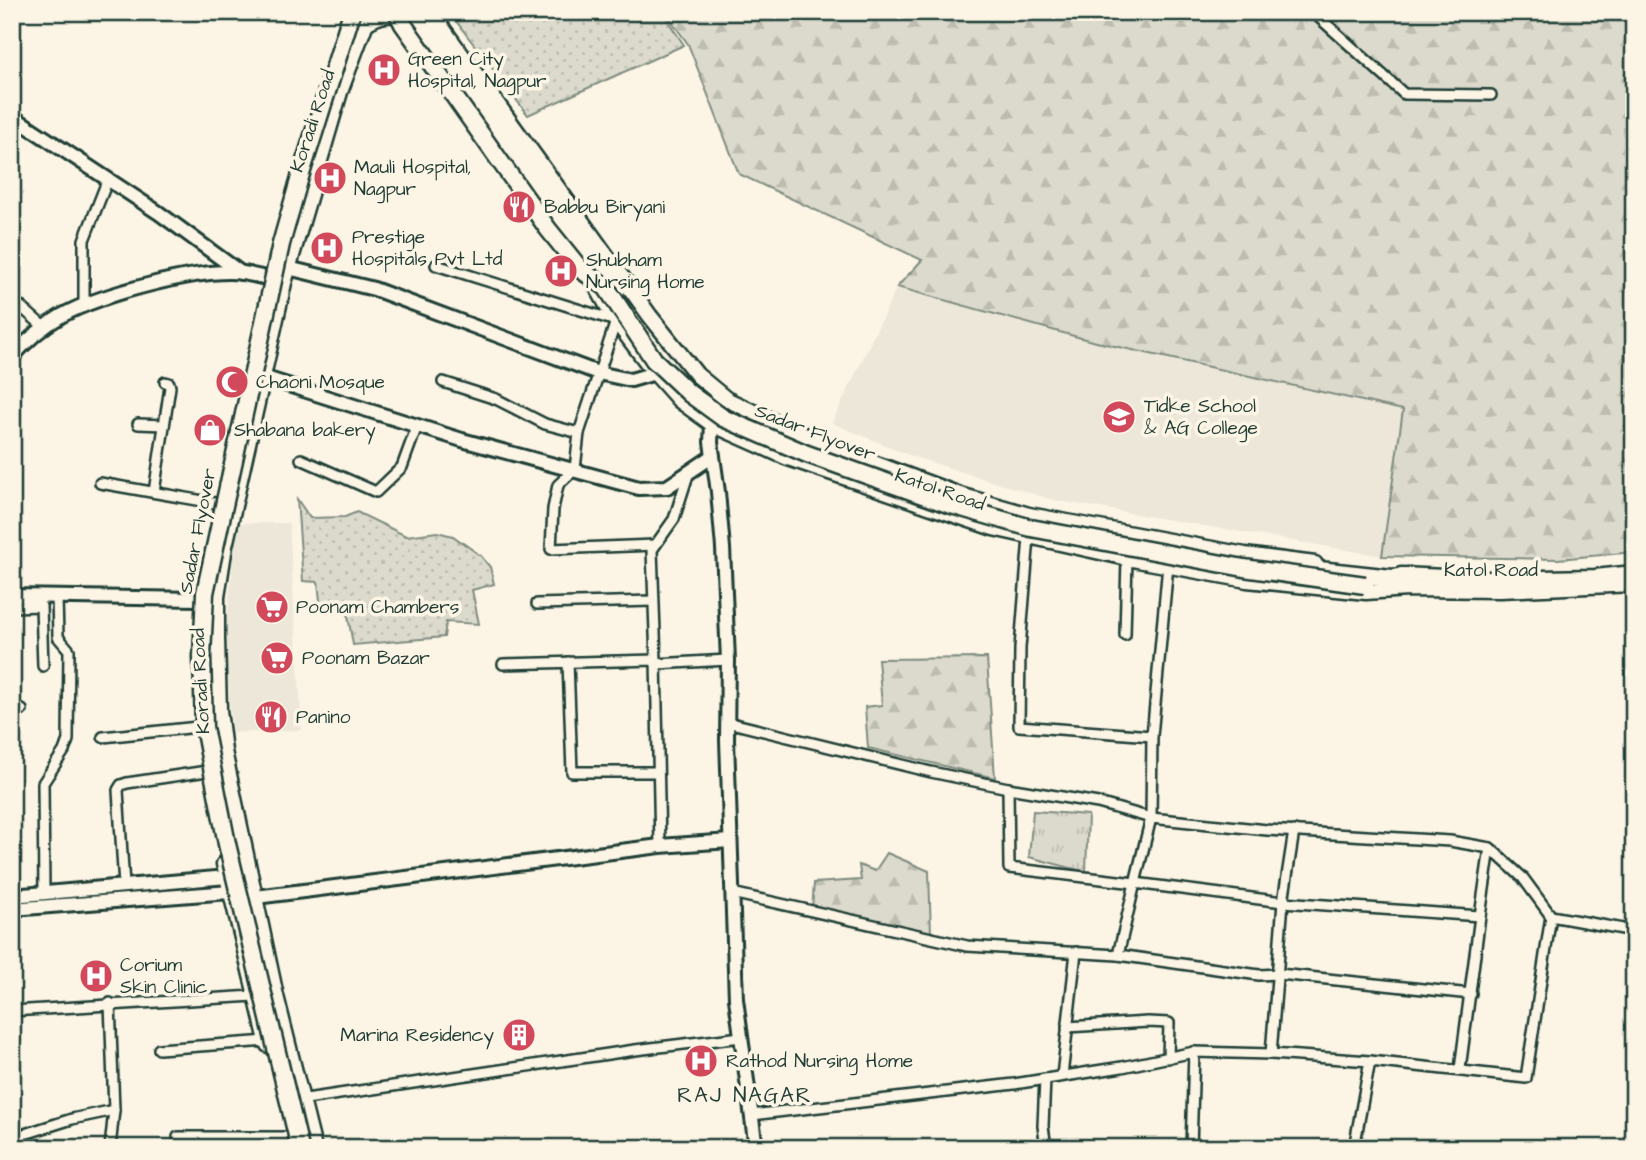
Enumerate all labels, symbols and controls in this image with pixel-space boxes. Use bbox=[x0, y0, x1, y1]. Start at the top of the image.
place label: Green City Hospital, Nagpur bbox=[408, 46, 547, 96]
hospital icon: Green City Hospital, Nagpur bbox=[365, 51, 403, 89]
street label: Koradi Road bbox=[284, 66, 342, 176]
place label: Mauli Hospital, Nagpur bbox=[354, 154, 471, 204]
hospital icon: Mauli Hospital, Nagpur bbox=[311, 159, 349, 197]
restaurant icon: Babbu Biryani bbox=[500, 188, 538, 226]
place label: Babbu Biryani bbox=[544, 194, 665, 222]
place label: Prestige Hospitals Pvt Ltd bbox=[352, 224, 503, 273]
hospital icon: Prestige Hospitals Pvt Ltd bbox=[308, 229, 346, 267]
place label: Shubham Nursing Home bbox=[586, 247, 705, 297]
hospital icon: Shubham Nursing Home bbox=[542, 252, 580, 290]
mosque icon: Chaoni Mosque bbox=[213, 363, 251, 401]
place label: Chaoni Mosque bbox=[256, 369, 385, 396]
place label: Tidke School & AG College bbox=[1144, 393, 1258, 443]
street label: Sadar Flyover bbox=[750, 398, 880, 470]
school or university icon: Tidke School & AG College bbox=[1100, 398, 1138, 436]
shop icon: Shabana bakery bbox=[191, 411, 229, 449]
place label: Shabana bakery bbox=[234, 417, 376, 445]
street label: Katol Road bbox=[891, 462, 989, 518]
street label: Sadar Flyover bbox=[173, 465, 224, 596]
street label: Katol Road bbox=[1444, 557, 1538, 584]
supermarket icon: Poonam Chambers bbox=[253, 588, 291, 626]
place label: Poonam Chambers bbox=[296, 594, 459, 621]
street label: Koradi Road bbox=[185, 627, 217, 735]
supermarket icon: Poonam Bazar bbox=[258, 639, 296, 677]
place label: Poonam Bazar bbox=[302, 645, 430, 672]
restaurant icon: Panino bbox=[252, 698, 290, 736]
place label: Panino bbox=[296, 704, 351, 731]
place label: Corium Skin Clinic bbox=[120, 952, 208, 1001]
hospital icon: Corium Skin Clinic bbox=[77, 957, 115, 995]
building icon: Marina Residency bbox=[500, 1016, 538, 1054]
place label: Marina Residency bbox=[340, 1022, 495, 1050]
hospital icon: Rathod Nursing Home bbox=[682, 1042, 720, 1080]
place label: Rathod Nursing Home bbox=[726, 1048, 913, 1076]
district label: RAJ NAGAR bbox=[677, 1081, 813, 1110]

